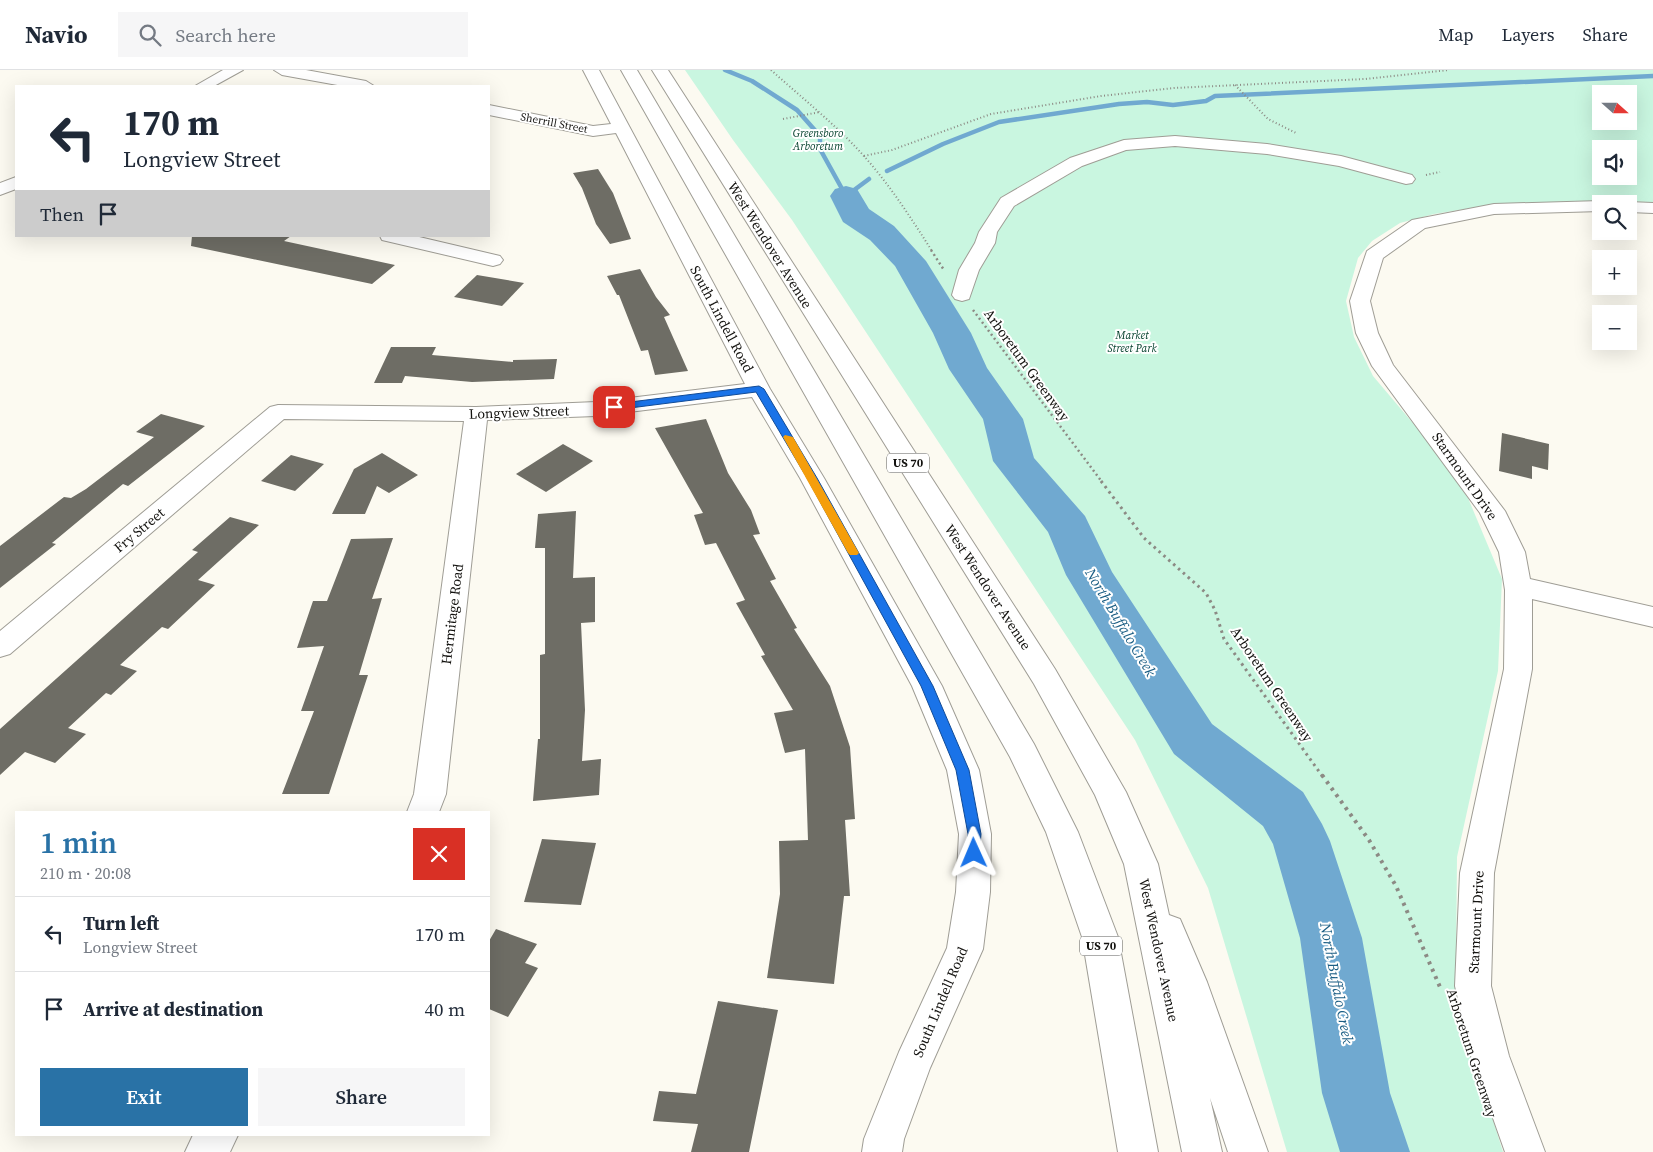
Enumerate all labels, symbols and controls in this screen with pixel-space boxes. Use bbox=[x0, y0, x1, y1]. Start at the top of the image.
search box bbox=[118, 12, 468, 57]
text: Navio bbox=[25, 18, 88, 51]
icon: search bbox=[136, 21, 164, 49]
text: Search here bbox=[176, 22, 276, 48]
text: Map bbox=[1438, 22, 1473, 47]
text: Layers bbox=[1501, 22, 1554, 47]
text: Share bbox=[1582, 22, 1628, 47]
north arrow bbox=[1592, 85, 1638, 130]
map controls bbox=[1592, 85, 1637, 350]
text: 170 m bbox=[123, 99, 219, 147]
icon: left bbox=[40, 105, 105, 170]
street label: Sherrill Street bbox=[519, 109, 589, 137]
park label: Greensboro Arboretum bbox=[792, 126, 844, 154]
button: sound bbox=[1592, 140, 1637, 185]
text: Longview Street bbox=[123, 144, 281, 174]
street label: West Wendover Avenue bbox=[723, 178, 817, 312]
button: search bbox=[1592, 195, 1637, 240]
icon: arrive bbox=[94, 200, 122, 228]
text: Then bbox=[40, 201, 84, 227]
button: + bbox=[1592, 250, 1637, 295]
street label: South Lindell Road bbox=[685, 262, 759, 376]
street label: Arboretum Greenway bbox=[979, 305, 1075, 426]
button: − bbox=[1592, 305, 1637, 350]
park label: Market Street Park bbox=[1107, 328, 1157, 356]
pin bbox=[593, 386, 635, 428]
icon: arrive bbox=[600, 393, 628, 421]
street label: Longview Street bbox=[469, 400, 570, 424]
street label: Starmount Drive bbox=[1427, 428, 1503, 524]
road number: US 70 bbox=[887, 453, 929, 472]
street label: Fry Street bbox=[109, 503, 169, 557]
street label: West Wendover Avenue bbox=[940, 520, 1036, 654]
street label: Hermitage Road bbox=[436, 562, 468, 666]
water label: North Buffalo Creek bbox=[1080, 563, 1162, 681]
street label: Arboretum Greenway bbox=[1226, 623, 1318, 746]
text: 1 min bbox=[40, 822, 117, 863]
position arrow bbox=[947, 826, 999, 878]
button: close bbox=[413, 828, 465, 880]
text: 210 m · 20:08 bbox=[40, 862, 131, 884]
street label: Starmount Drive bbox=[1463, 870, 1489, 974]
street label: West Wendover Avenue bbox=[1134, 877, 1184, 1023]
text: Turn left bbox=[83, 910, 159, 936]
icon: left bbox=[40, 920, 68, 948]
water label: North Buffalo Creek bbox=[1315, 920, 1359, 1046]
text: 170 m bbox=[415, 921, 465, 947]
text: Longview Street bbox=[83, 936, 198, 958]
road number: US 70 bbox=[1080, 936, 1122, 956]
street label: South Lindell Road bbox=[908, 944, 972, 1060]
street label: Arboretum Greenway bbox=[1442, 986, 1503, 1121]
icon: arrive bbox=[40, 995, 68, 1023]
text: Arrive at destination bbox=[83, 996, 263, 1022]
text: 40 m bbox=[424, 996, 465, 1022]
button: Exit bbox=[40, 1068, 248, 1126]
button: Share bbox=[258, 1068, 465, 1126]

